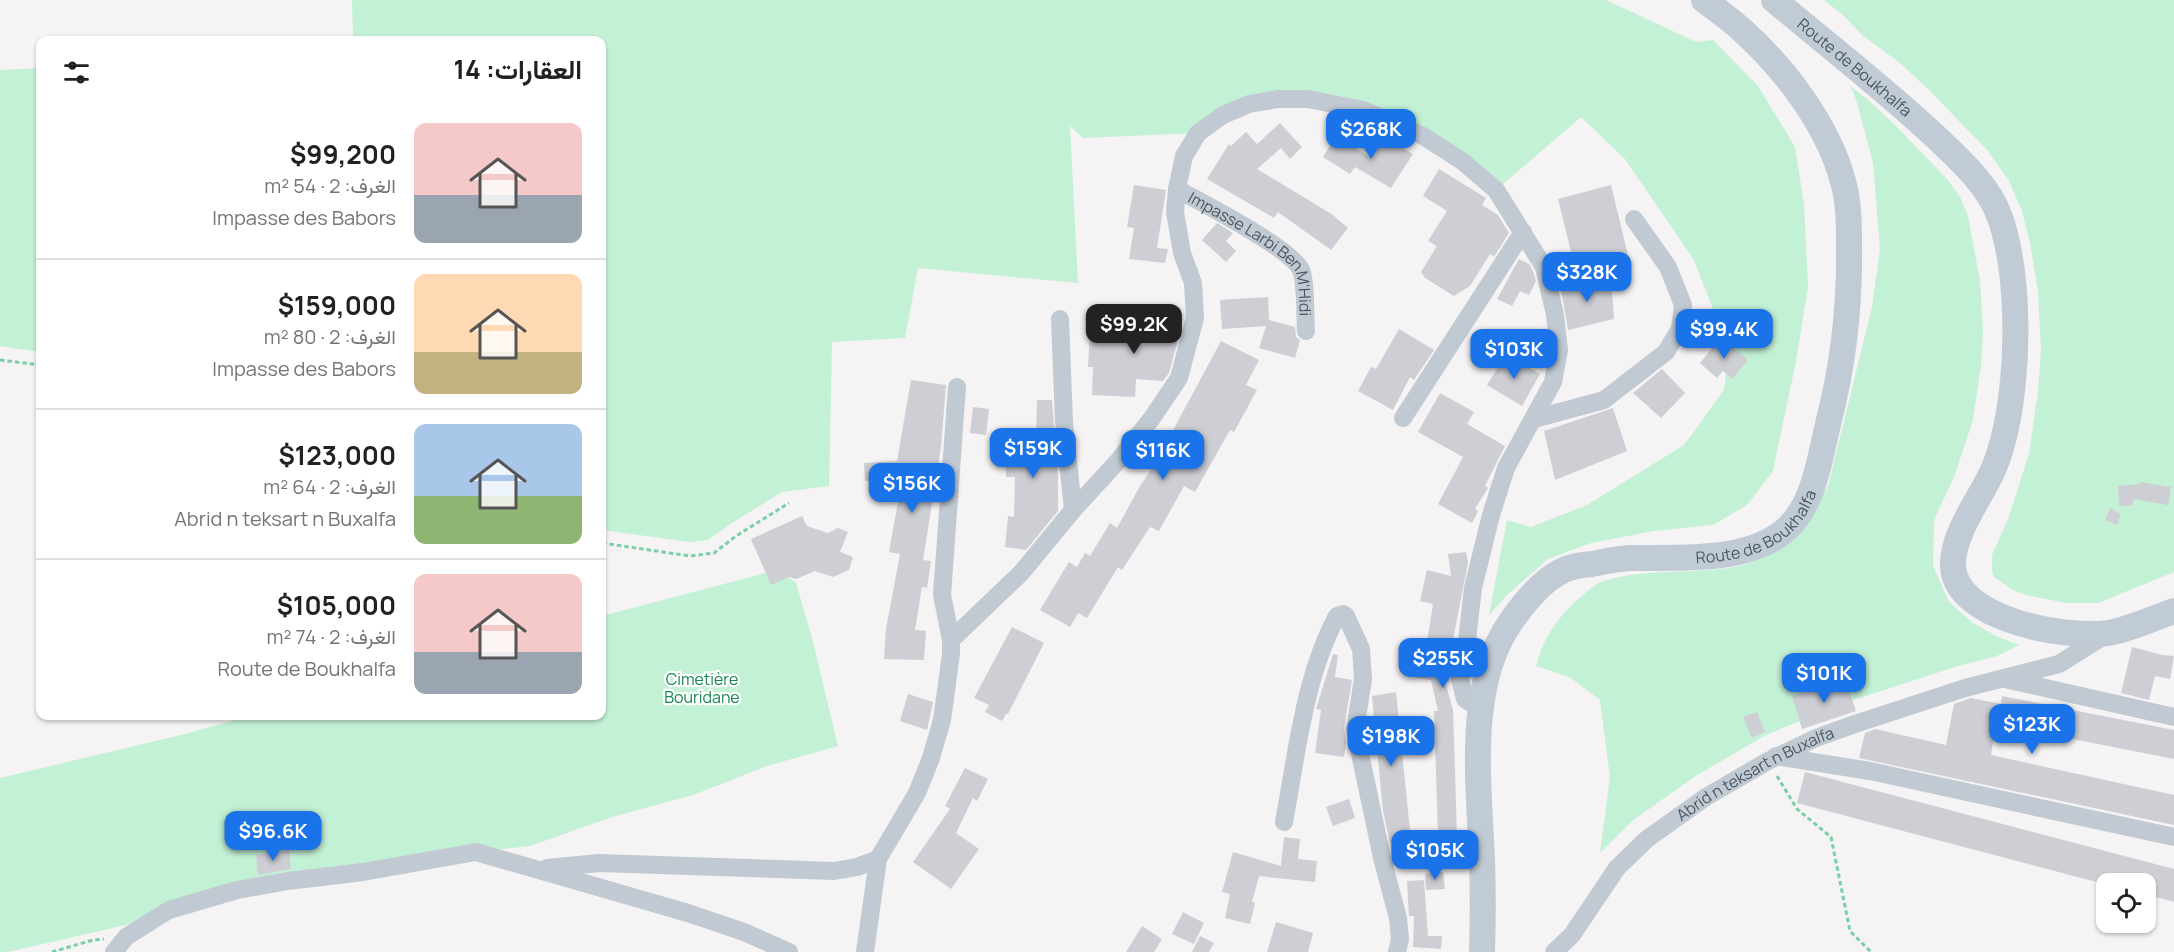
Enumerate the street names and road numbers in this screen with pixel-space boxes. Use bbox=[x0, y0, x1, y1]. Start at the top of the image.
street label: Route de Boukhalfa bbox=[1793, 13, 1917, 121]
street label: Impasse Larbi Ben M'Hidi bbox=[1184, 186, 1316, 316]
street label: Route de Boukhalfa bbox=[1695, 486, 1821, 568]
street label: Abrid n teksart n Buxalfa bbox=[1672, 721, 1837, 826]

